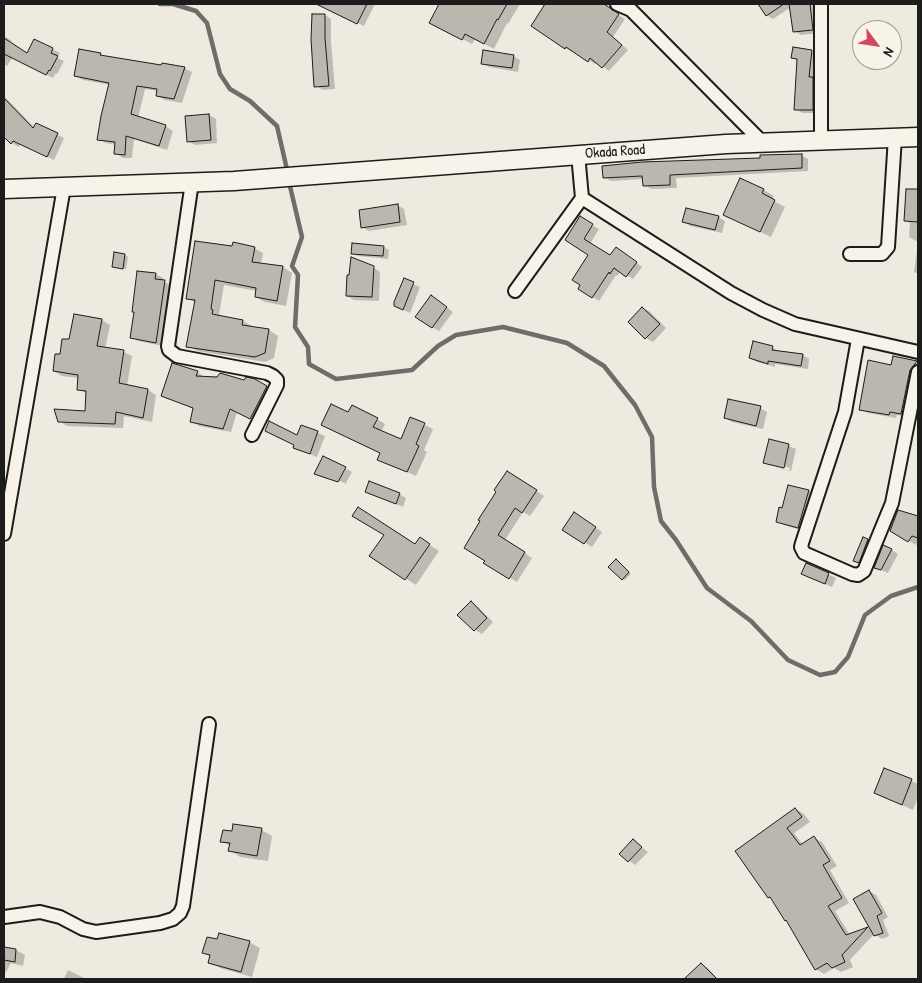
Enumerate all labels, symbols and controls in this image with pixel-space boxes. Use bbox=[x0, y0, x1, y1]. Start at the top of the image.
north arrow bbox=[852, 20, 902, 70]
text: N bbox=[879, 44, 899, 61]
street label: Okada Road bbox=[584, 141, 646, 163]

